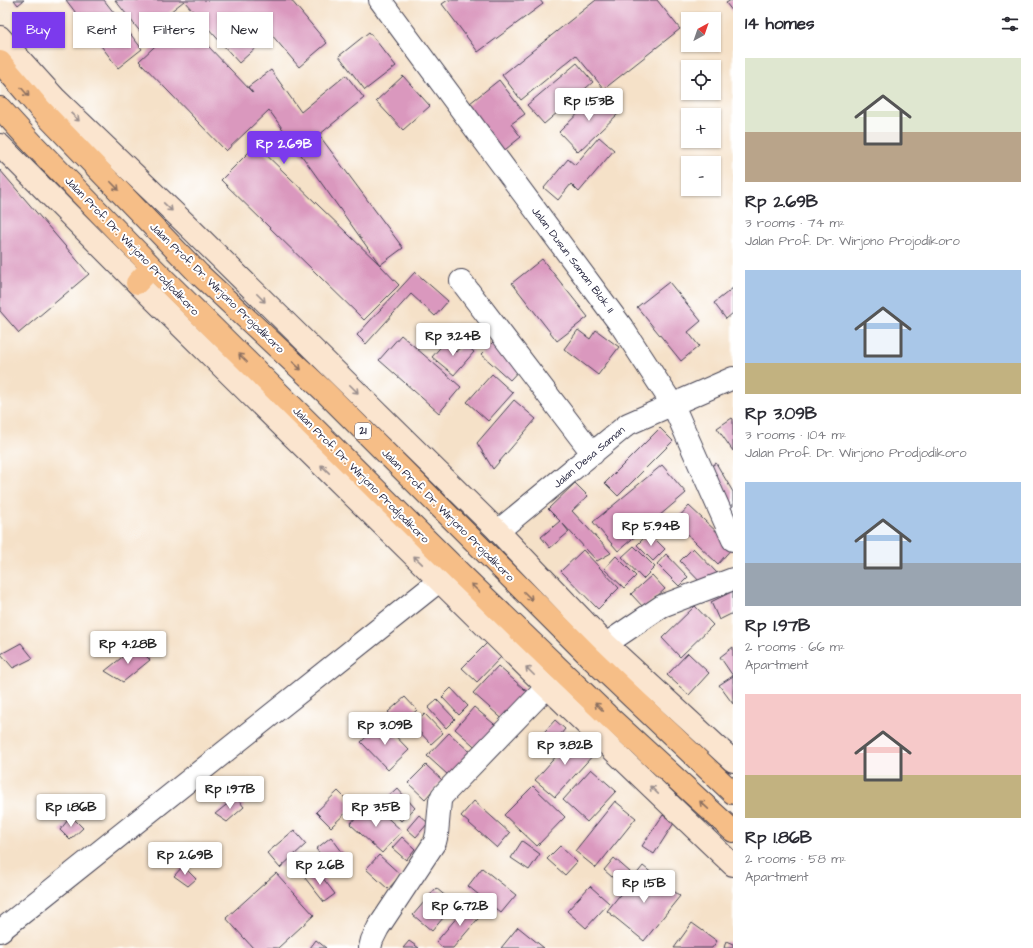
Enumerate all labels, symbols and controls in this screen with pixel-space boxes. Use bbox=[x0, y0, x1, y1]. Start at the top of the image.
chip: Buy bbox=[12, 12, 65, 48]
chip: Rent bbox=[73, 12, 131, 48]
chip: Filters bbox=[139, 12, 209, 48]
chip: New bbox=[217, 12, 273, 48]
north arrow bbox=[681, 12, 721, 52]
map controls bbox=[681, 12, 721, 196]
text: 14 homes bbox=[745, 12, 815, 36]
icon: filters bbox=[999, 13, 1021, 35]
button: locate bbox=[681, 60, 721, 100]
icon: home bbox=[847, 84, 919, 156]
one-way arrow bbox=[21, 87, 30, 97]
pin: Rp 1.53B bbox=[548, 88, 630, 122]
text: Rp 1.53B bbox=[564, 92, 614, 110]
button: + bbox=[681, 108, 721, 148]
one-way arrow bbox=[70, 112, 80, 121]
pin: Rp 2.69B bbox=[243, 131, 325, 165]
text: Rp 2.69B bbox=[256, 135, 312, 153]
button: − bbox=[681, 156, 721, 196]
street label: Jalan Prof. Dr. Wirjono Prodjodikoro bbox=[62, 173, 203, 319]
one-way arrow bbox=[110, 181, 120, 191]
text: Rp 2.69B bbox=[745, 190, 818, 214]
one-way arrow bbox=[163, 202, 173, 212]
street label: Jalan Dusun Saman Blok II bbox=[528, 204, 618, 316]
text: 3 rooms · 74 m² bbox=[745, 214, 845, 232]
street label: Jalan Prof. Dr. Wirjono Projodikoro bbox=[146, 219, 288, 357]
text: Jalan Prof. Dr. Wirjono Projodikoro bbox=[745, 232, 960, 250]
one-way arrow bbox=[256, 293, 266, 303]
icon: home bbox=[847, 296, 919, 368]
pin: Rp 3.24B bbox=[412, 323, 494, 357]
text: Rp 3.24B bbox=[425, 327, 481, 345]
one-way arrow bbox=[239, 353, 248, 363]
one-way arrow bbox=[292, 361, 302, 371]
one-way arrow bbox=[349, 384, 359, 394]
text: Rp 3.09B bbox=[745, 402, 817, 426]
street label: Jalan Prof. Dr. Wirjono Prodjodikoro bbox=[289, 403, 433, 547]
street label: Jalan Desa Saman bbox=[550, 422, 629, 492]
road number: 21 bbox=[355, 423, 371, 439]
text: 3 rooms · 104 m² bbox=[745, 426, 846, 444]
text: Jalan Prof. Dr. Wirjono Prodjodikoro bbox=[745, 444, 967, 462]
street label: Jalan Prof. Dr. Wirjono Projodikoro bbox=[378, 445, 518, 585]
one-way arrow bbox=[320, 464, 330, 474]
icon: home bbox=[847, 508, 919, 580]
pin: Rp 5.94B bbox=[610, 513, 692, 547]
text: Rp 5.94B bbox=[622, 517, 680, 535]
one-way arrow bbox=[413, 555, 423, 565]
one-way arrow bbox=[470, 583, 480, 593]
one-way arrow bbox=[523, 591, 533, 601]
text: Rp 1.97B bbox=[745, 614, 810, 638]
pin: Rp 4.28B bbox=[87, 631, 169, 665]
text: Rp 4.28B bbox=[99, 635, 157, 653]
text: 2 rooms · 66 m² bbox=[745, 638, 845, 656]
text: Apartment bbox=[745, 656, 809, 674]
one-way arrow bbox=[525, 666, 535, 676]
one-way arrow bbox=[594, 702, 604, 712]
pin: Rp 3.09B bbox=[344, 712, 426, 746]
text: Rp 3.09B bbox=[358, 716, 413, 734]
icon: home bbox=[847, 720, 919, 792]
pin: Rp 3.82B bbox=[524, 732, 606, 766]
text: Rp 3.82B bbox=[537, 736, 593, 754]
pin: Rp 1.97B bbox=[189, 776, 271, 810]
text: Rp 1.97B bbox=[205, 780, 255, 798]
one-way arrow bbox=[649, 785, 659, 795]
pin: Rp 1.86B bbox=[30, 794, 112, 828]
pin: Rp 3.5B bbox=[339, 794, 413, 828]
text: Rp 1.86B bbox=[45, 798, 97, 816]
text: Rp 3.5B bbox=[352, 798, 400, 816]
one-way arrow bbox=[699, 800, 709, 810]
text: Rp 1.86B bbox=[745, 826, 812, 850]
pin: Rp 2.69B bbox=[144, 842, 226, 876]
text: Rp 2.69B bbox=[157, 846, 213, 864]
text: 2 rooms · 58 m² bbox=[745, 850, 846, 868]
pin: Rp 2.6B bbox=[283, 852, 357, 886]
text: Rp 2.6B bbox=[296, 856, 344, 874]
text: Apartment bbox=[745, 868, 809, 886]
pin: Rp 1.5B bbox=[607, 870, 681, 904]
text: Rp 1.5B bbox=[622, 874, 666, 892]
pin: Rp 6.72B bbox=[419, 893, 501, 927]
text: Rp 6.72B bbox=[432, 897, 488, 915]

